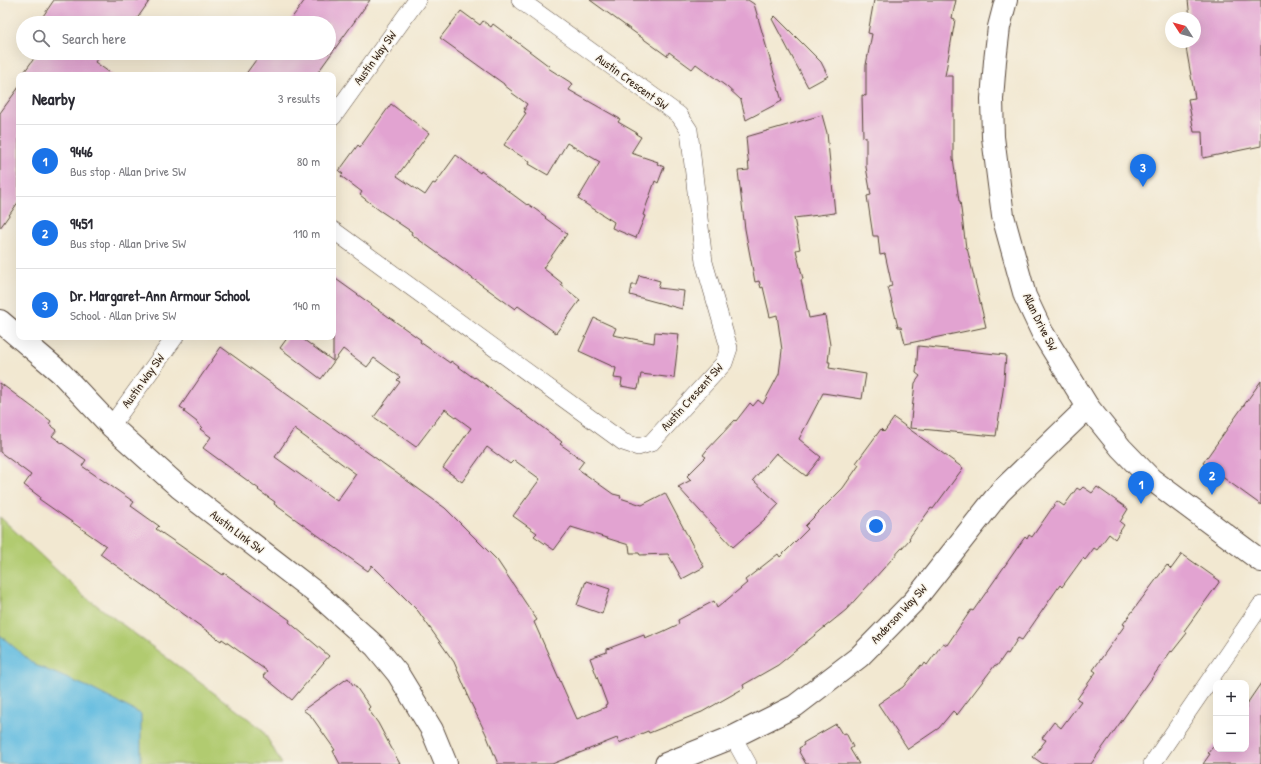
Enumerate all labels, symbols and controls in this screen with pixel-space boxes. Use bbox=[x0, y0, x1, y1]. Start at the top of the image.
north arrow bbox=[1165, 12, 1201, 48]
search box bbox=[16, 16, 336, 60]
icon: search bbox=[30, 27, 52, 49]
street label: Austin Way SW bbox=[349, 27, 400, 88]
text: Search here bbox=[62, 28, 126, 49]
street label: Austin Crescent SW bbox=[593, 50, 672, 114]
text: Nearby bbox=[32, 87, 75, 110]
text: 3 results bbox=[278, 89, 320, 107]
text: 9446 bbox=[70, 141, 93, 162]
text: 1 bbox=[43, 152, 47, 170]
text: 80 m bbox=[297, 152, 320, 170]
pin: 3 bbox=[1130, 154, 1156, 187]
text: Bus stop · Allan Drive SW bbox=[70, 162, 186, 180]
text: 9451 bbox=[70, 213, 93, 234]
text: 2 bbox=[42, 224, 48, 242]
text: 110 m bbox=[293, 224, 320, 242]
text: Bus stop · Allan Drive SW bbox=[70, 234, 186, 252]
text: Dr. Margaret-Ann Armour School bbox=[70, 285, 250, 306]
street label: Allan Drive SW bbox=[1019, 290, 1062, 354]
text: 3 bbox=[42, 296, 48, 314]
text: 140 m bbox=[293, 296, 320, 314]
text: School · Allan Drive SW bbox=[70, 306, 176, 324]
street label: Austin Way SW bbox=[117, 350, 168, 411]
street label: Austin Crescent SW bbox=[657, 359, 727, 434]
pin: 2 bbox=[1199, 462, 1225, 495]
pin: 1 bbox=[1128, 471, 1154, 504]
street label: Austin Link SW bbox=[207, 506, 268, 558]
your location bbox=[866, 516, 886, 536]
street label: Anderson Way SW bbox=[867, 580, 931, 647]
map controls bbox=[1213, 680, 1249, 752]
button: + bbox=[1213, 680, 1249, 716]
button: − bbox=[1213, 716, 1249, 752]

